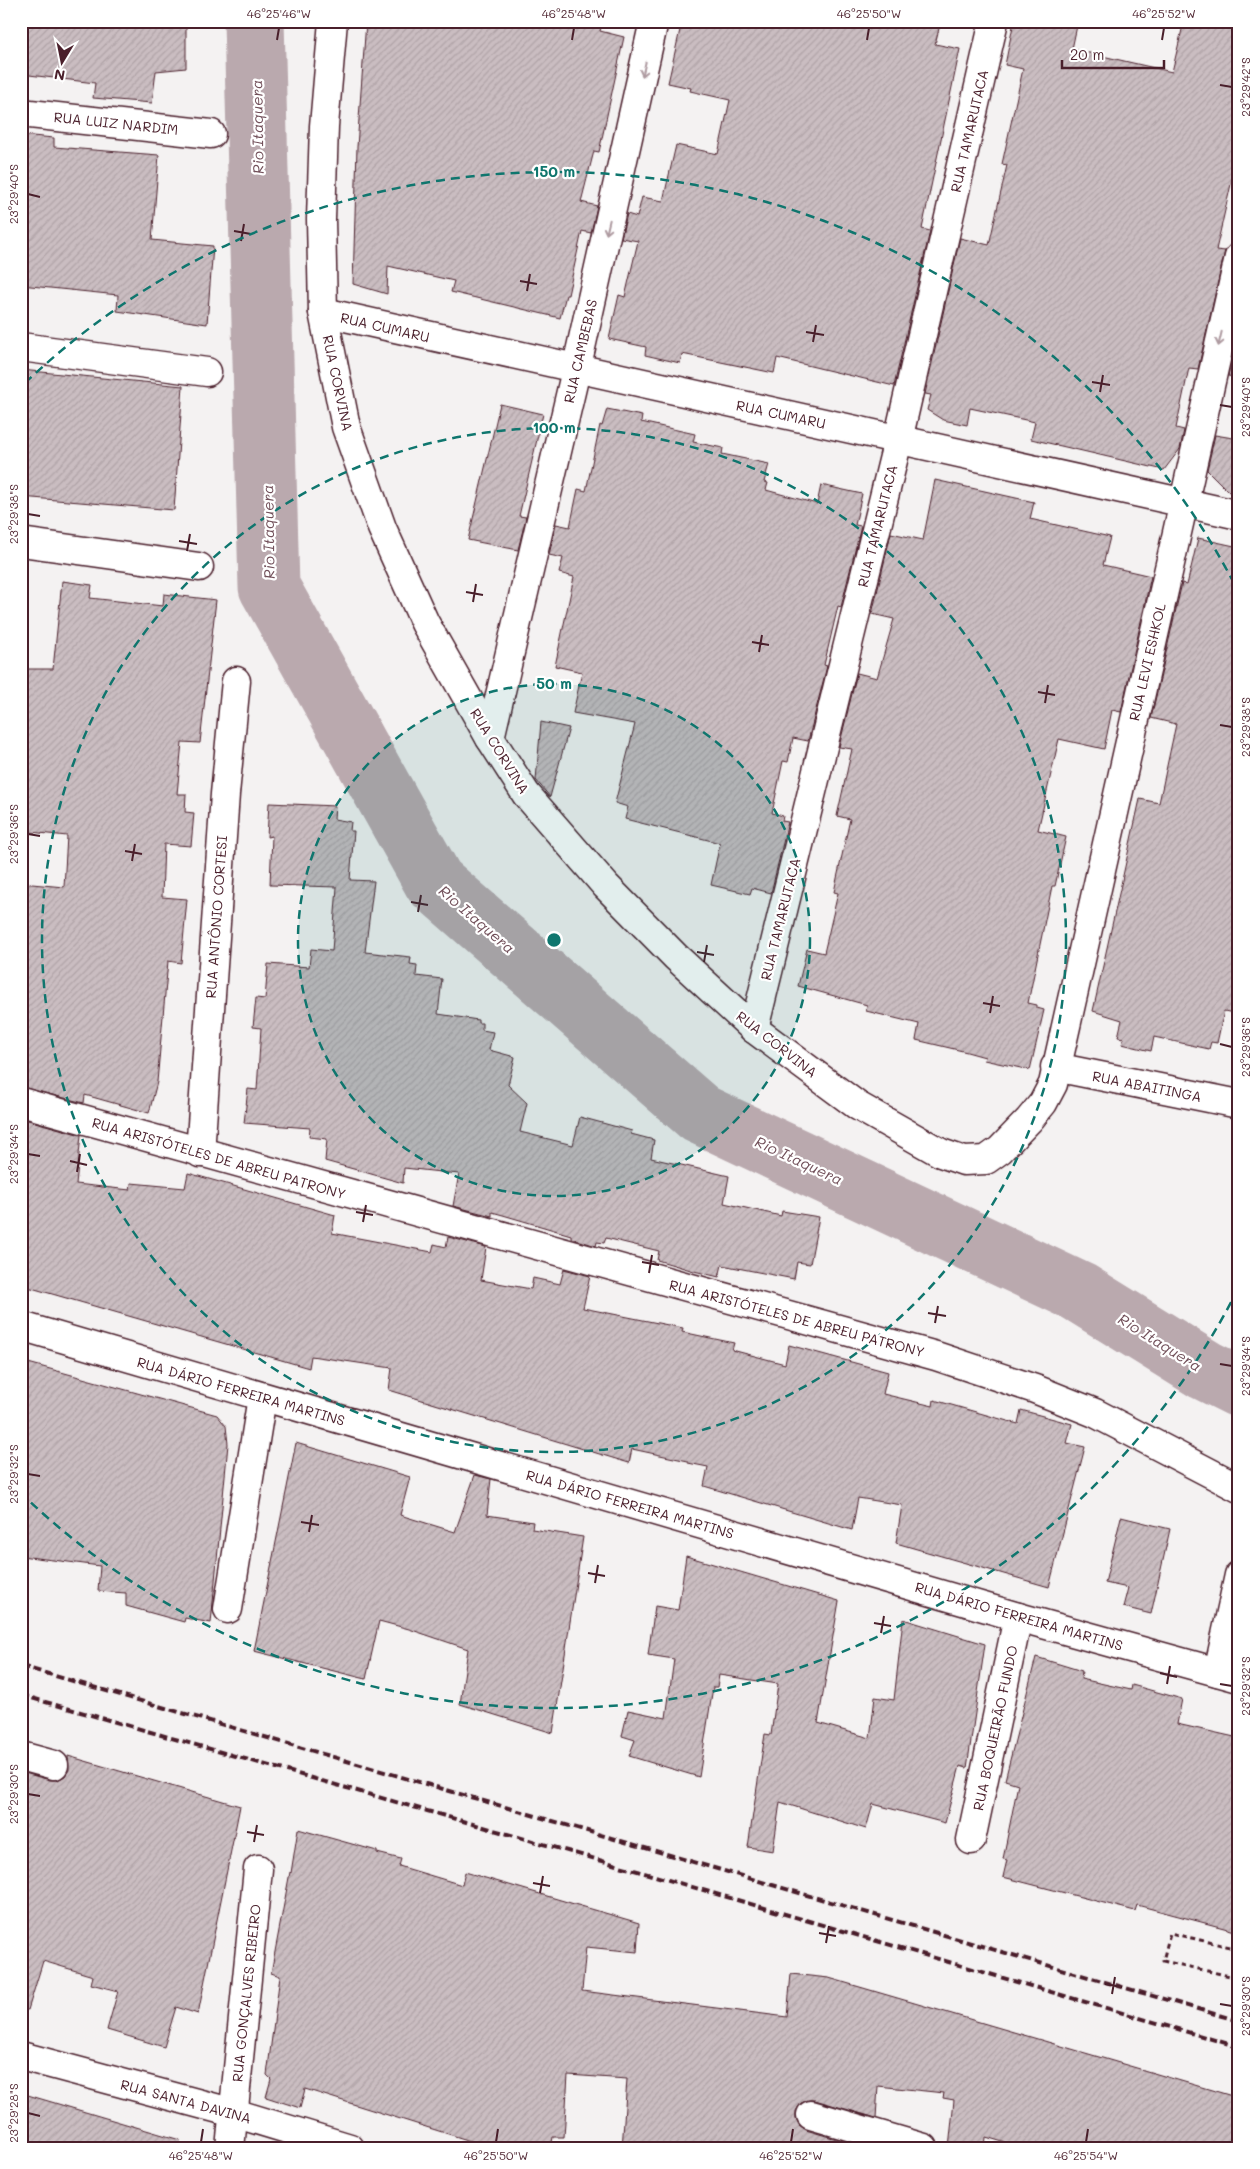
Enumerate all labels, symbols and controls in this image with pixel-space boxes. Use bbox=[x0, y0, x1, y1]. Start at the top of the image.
text: 46°25'46"W bbox=[247, 5, 311, 21]
text: 46°25'48"W bbox=[542, 5, 606, 21]
text: 46°25'50"W bbox=[837, 5, 901, 21]
text: 46°25'52"W bbox=[1132, 5, 1196, 21]
north arrow bbox=[38, 38, 88, 88]
scale bar bbox=[1062, 38, 1165, 70]
text: 20 m bbox=[1070, 44, 1104, 64]
text: 23°29'42"S bbox=[1237, 57, 1253, 117]
one-way arrow bbox=[639, 60, 648, 76]
text: N bbox=[53, 65, 67, 86]
street label: RUA TAMARUTACA bbox=[946, 68, 992, 194]
water label: Rio Itaquera bbox=[246, 80, 268, 174]
street label: RUA LUIZ NARDIM bbox=[53, 107, 179, 139]
text: 150 m bbox=[533, 161, 575, 181]
text: 23°29'40"S bbox=[5, 164, 21, 224]
one-way arrow bbox=[603, 219, 612, 235]
street label: RUA CAMBEBAS bbox=[559, 297, 601, 405]
street label: RUA CUMARU bbox=[339, 308, 431, 346]
one-way arrow bbox=[1215, 331, 1224, 347]
street label: RUA CORVINA bbox=[319, 333, 357, 433]
text: 23°29'40"S bbox=[1237, 377, 1253, 437]
street label: RUA CUMARU bbox=[735, 395, 827, 433]
text: 100 m bbox=[532, 417, 576, 437]
street label: RUA TAMARUTACA bbox=[853, 463, 901, 589]
text: 23°29'38"S bbox=[5, 484, 21, 544]
water label: Rio Itaquera bbox=[257, 485, 279, 579]
street label: RUA LEVI ESHKOL bbox=[1124, 601, 1170, 723]
text: 50 m bbox=[536, 673, 572, 693]
text: 23°29'38"S bbox=[1237, 697, 1253, 757]
street label: RUA CORVINA bbox=[466, 705, 534, 797]
text: 23°29'36"S bbox=[5, 804, 21, 864]
street label: RUA ANTÔNIO CORTESI bbox=[201, 835, 231, 999]
street label: RUA TAMARUTACA bbox=[756, 856, 804, 982]
water label: Rio Itaquera bbox=[435, 880, 519, 958]
centre of rings bbox=[545, 931, 563, 949]
street label: RUA CORVINA bbox=[733, 1006, 821, 1082]
text: 23°29'36"S bbox=[1237, 1017, 1253, 1077]
street label: RUA ABAITINGA bbox=[1091, 1066, 1203, 1106]
street label: RUA ARISTÓTELES DE ABREU PATRONY bbox=[90, 1113, 348, 1203]
text: 23°29'34"S bbox=[5, 1124, 21, 1184]
water label: Rio Itaquera bbox=[752, 1131, 846, 1189]
street label: RUA ARISTÓTELES DE ABREU PATRONY bbox=[667, 1275, 927, 1361]
water label: Rio Itaquera bbox=[1115, 1309, 1205, 1375]
text: 23°29'34"S bbox=[1237, 1336, 1253, 1396]
street label: RUA DÁRIO FERREIRA MARTINS bbox=[135, 1352, 347, 1430]
text: 23°29'32"S bbox=[5, 1444, 21, 1504]
street label: RUA DÁRIO FERREIRA MARTINS bbox=[524, 1465, 736, 1543]
street label: RUA DÁRIO FERREIRA MARTINS bbox=[913, 1577, 1125, 1655]
street label: RUA BOQUEIRÃO FUNDO bbox=[968, 1644, 1022, 1812]
text: 23°29'32"S bbox=[1237, 1656, 1253, 1716]
text: 23°29'30"S bbox=[5, 1764, 21, 1824]
street label: RUA GONÇALVES RIBEIRO bbox=[227, 1903, 265, 2083]
text: 23°29'30"S bbox=[1237, 1976, 1253, 2036]
street label: RUA SANTA DAVINA bbox=[118, 2074, 254, 2128]
text: 23°29'28"S bbox=[5, 2083, 21, 2143]
text: 46°25'48"W bbox=[169, 2147, 233, 2163]
text: 46°25'50"W bbox=[464, 2147, 528, 2163]
text: 46°25'52"W bbox=[759, 2147, 823, 2163]
text: 46°25'54"W bbox=[1054, 2147, 1118, 2163]

